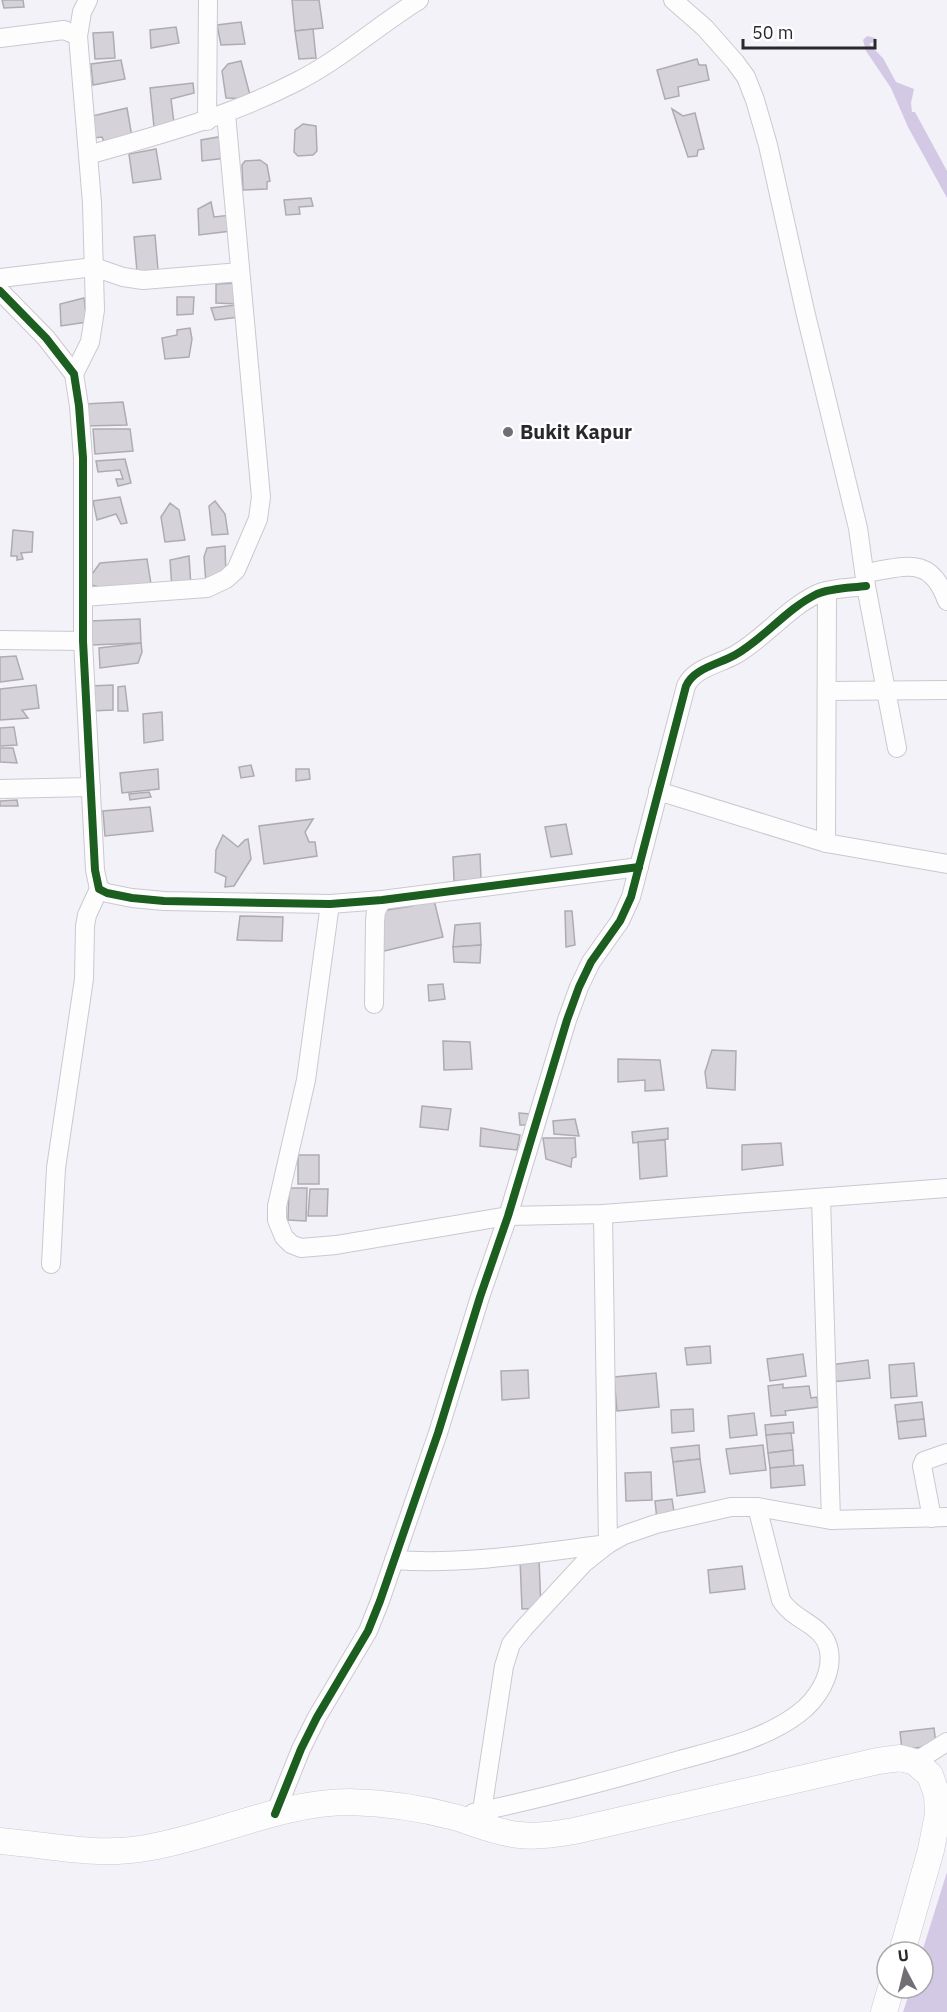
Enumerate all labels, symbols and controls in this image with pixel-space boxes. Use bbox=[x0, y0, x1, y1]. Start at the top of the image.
scale bar bbox=[743, 12, 875, 50]
text: 50 m bbox=[752, 21, 794, 44]
place label: Bukit Kapur bbox=[520, 418, 632, 445]
marker: Bukit Kapur bbox=[501, 425, 515, 439]
north arrow bbox=[875, 1940, 935, 2000]
text: U bbox=[896, 1945, 910, 1966]

